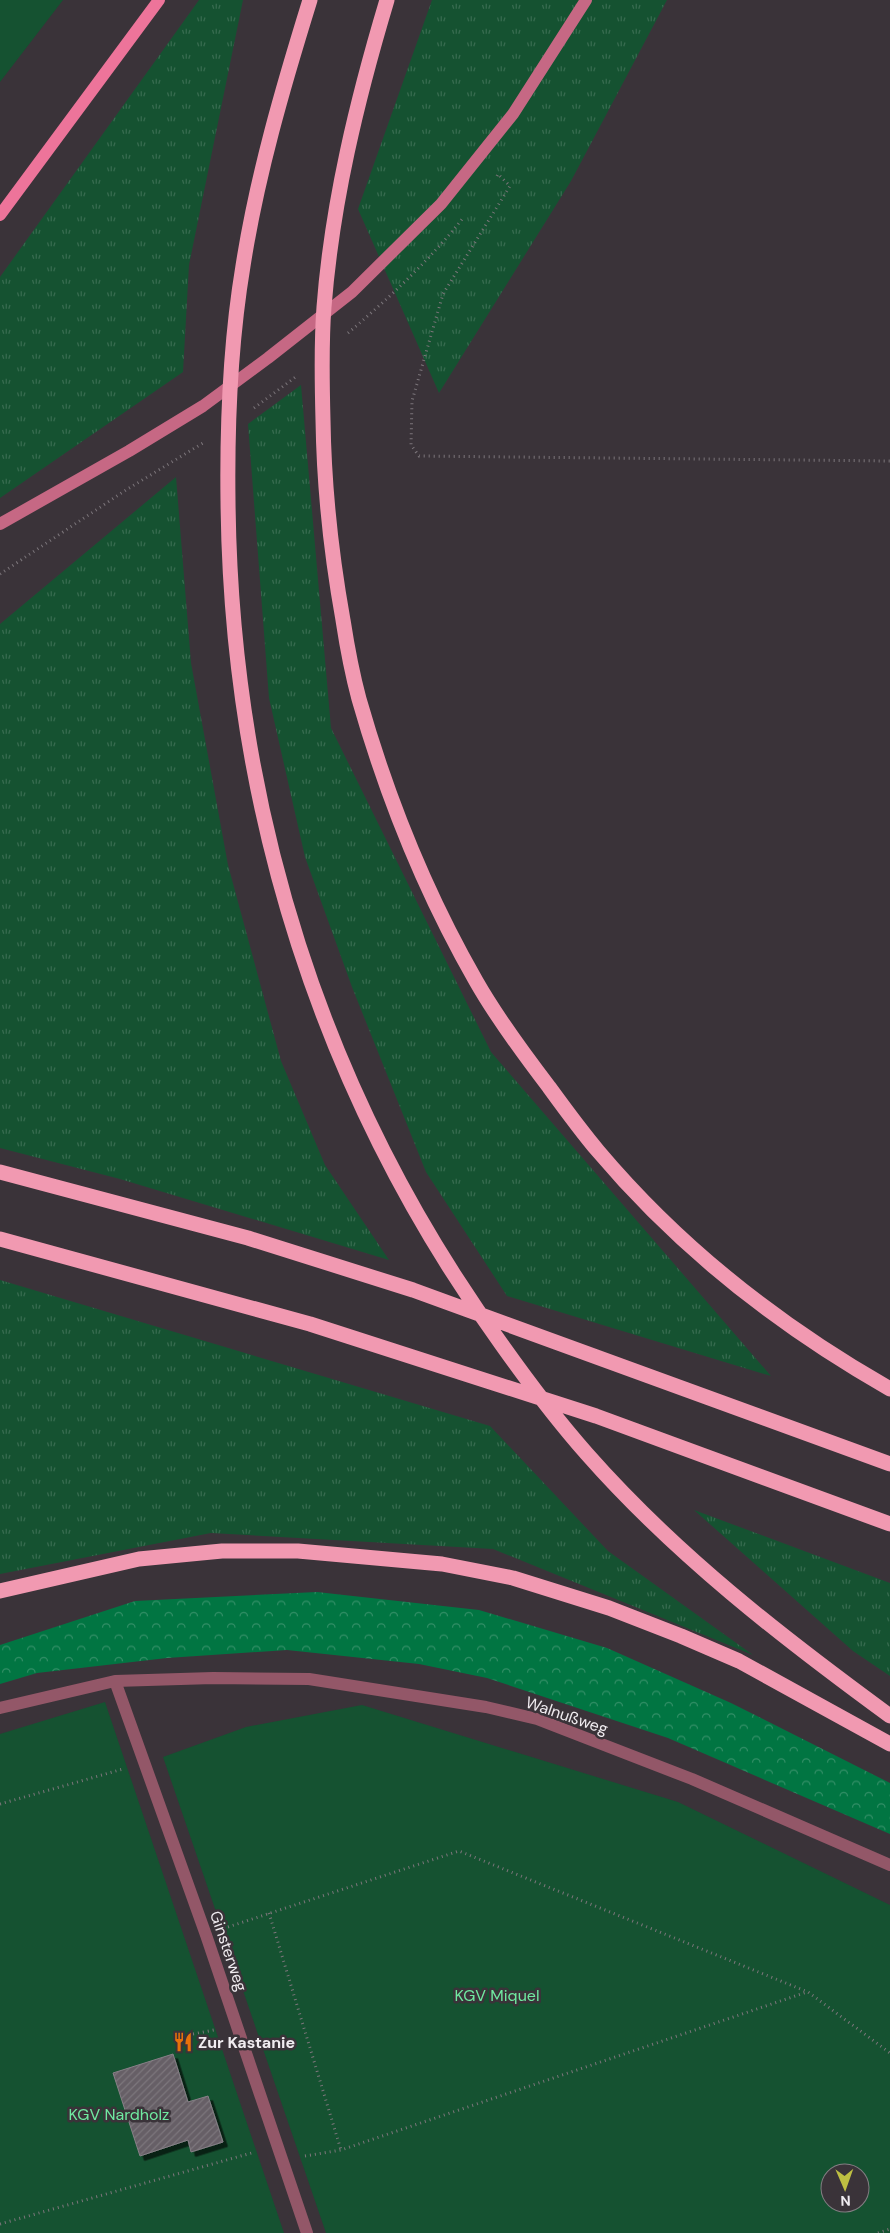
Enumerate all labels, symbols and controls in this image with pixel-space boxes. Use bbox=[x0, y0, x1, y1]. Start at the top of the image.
street label: Walnußweg bbox=[523, 1692, 611, 1739]
street label: Ginsterweg bbox=[205, 1908, 252, 1994]
park label: KGV Miquel bbox=[455, 1985, 539, 2006]
restaurant icon: Zur Kastanie bbox=[172, 2031, 194, 2053]
place label: Zur Kastanie bbox=[198, 2032, 295, 2053]
park label: KGV Nardholz bbox=[69, 2104, 169, 2125]
north arrow bbox=[820, 2163, 870, 2213]
text: N bbox=[840, 2192, 851, 2210]

